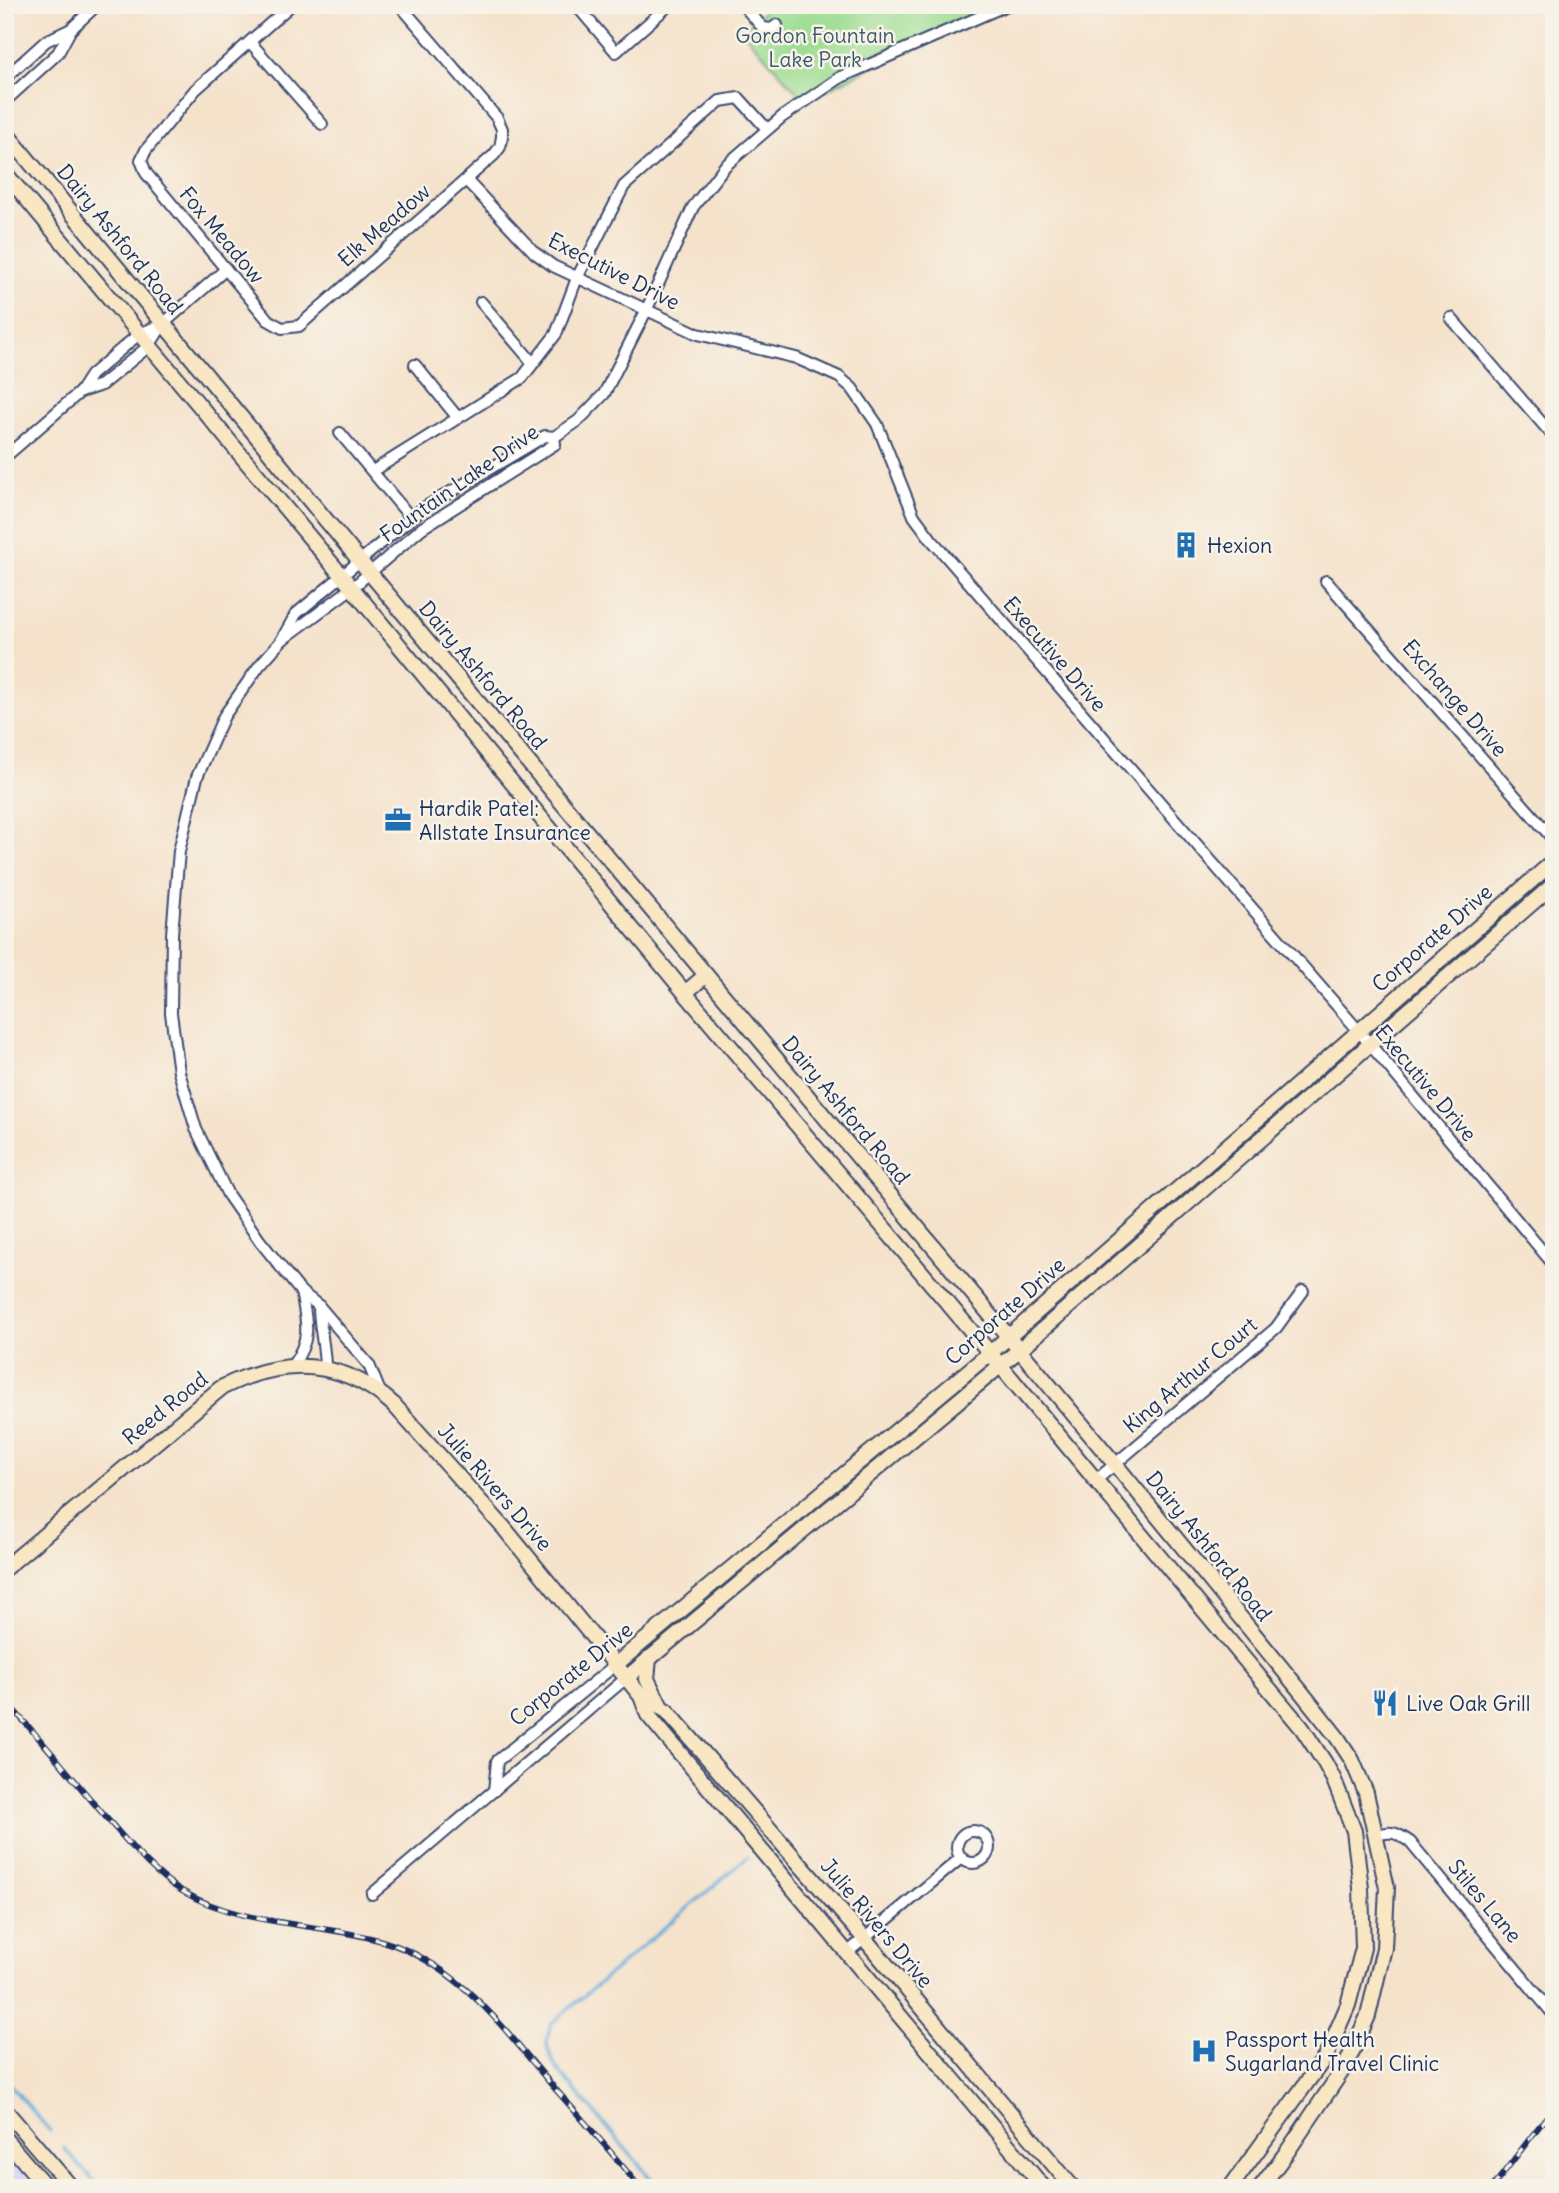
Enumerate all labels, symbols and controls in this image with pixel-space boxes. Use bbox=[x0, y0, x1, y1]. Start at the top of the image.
park label: Gordon Fountain Lake Park bbox=[735, 22, 895, 73]
street label: Dairy Ashford Road bbox=[51, 158, 189, 320]
street label: Elk Meadow bbox=[332, 178, 436, 272]
street label: Fox Meadow bbox=[174, 181, 270, 289]
street label: Executive Drive bbox=[544, 226, 684, 316]
street label: Fountain Lake Drive bbox=[374, 418, 544, 548]
building icon: Hexion bbox=[1171, 530, 1201, 560]
place label: Hexion bbox=[1207, 532, 1272, 559]
street label: Executive Drive bbox=[998, 591, 1112, 717]
street label: Dairy Ashford Road bbox=[413, 595, 553, 755]
street label: Exchange Drive bbox=[1397, 634, 1513, 762]
place label: Hardik Patel: Allstate Insurance bbox=[419, 795, 591, 846]
office icon: Hardik Patel: Allstate Insurance bbox=[383, 805, 413, 835]
street label: Corporate Drive bbox=[1366, 878, 1498, 998]
street label: Executive Drive bbox=[1369, 1019, 1483, 1147]
street label: Dairy Ashford Road bbox=[776, 1030, 916, 1190]
street label: Corporate Drive bbox=[939, 1251, 1071, 1371]
street label: King Arthur Court bbox=[1117, 1311, 1263, 1439]
street label: Reed Road bbox=[117, 1365, 213, 1451]
street label: Julie Rivers Drive bbox=[432, 1417, 558, 1557]
street label: Dairy Ashford Road bbox=[1140, 1465, 1278, 1627]
street label: Corporate Drive bbox=[504, 1616, 638, 1732]
restaurant icon: Live Oak Grill bbox=[1370, 1688, 1400, 1718]
place label: Live Oak Grill bbox=[1406, 1690, 1530, 1717]
street label: Julie Rivers Drive bbox=[815, 1853, 939, 1993]
street label: Stiles Lane bbox=[1442, 1854, 1528, 1948]
place label: Passport Health Sugarland Travel Clinic bbox=[1225, 2026, 1439, 2077]
hospital icon: Passport Health Sugarland Travel Clinic bbox=[1189, 2036, 1219, 2066]

